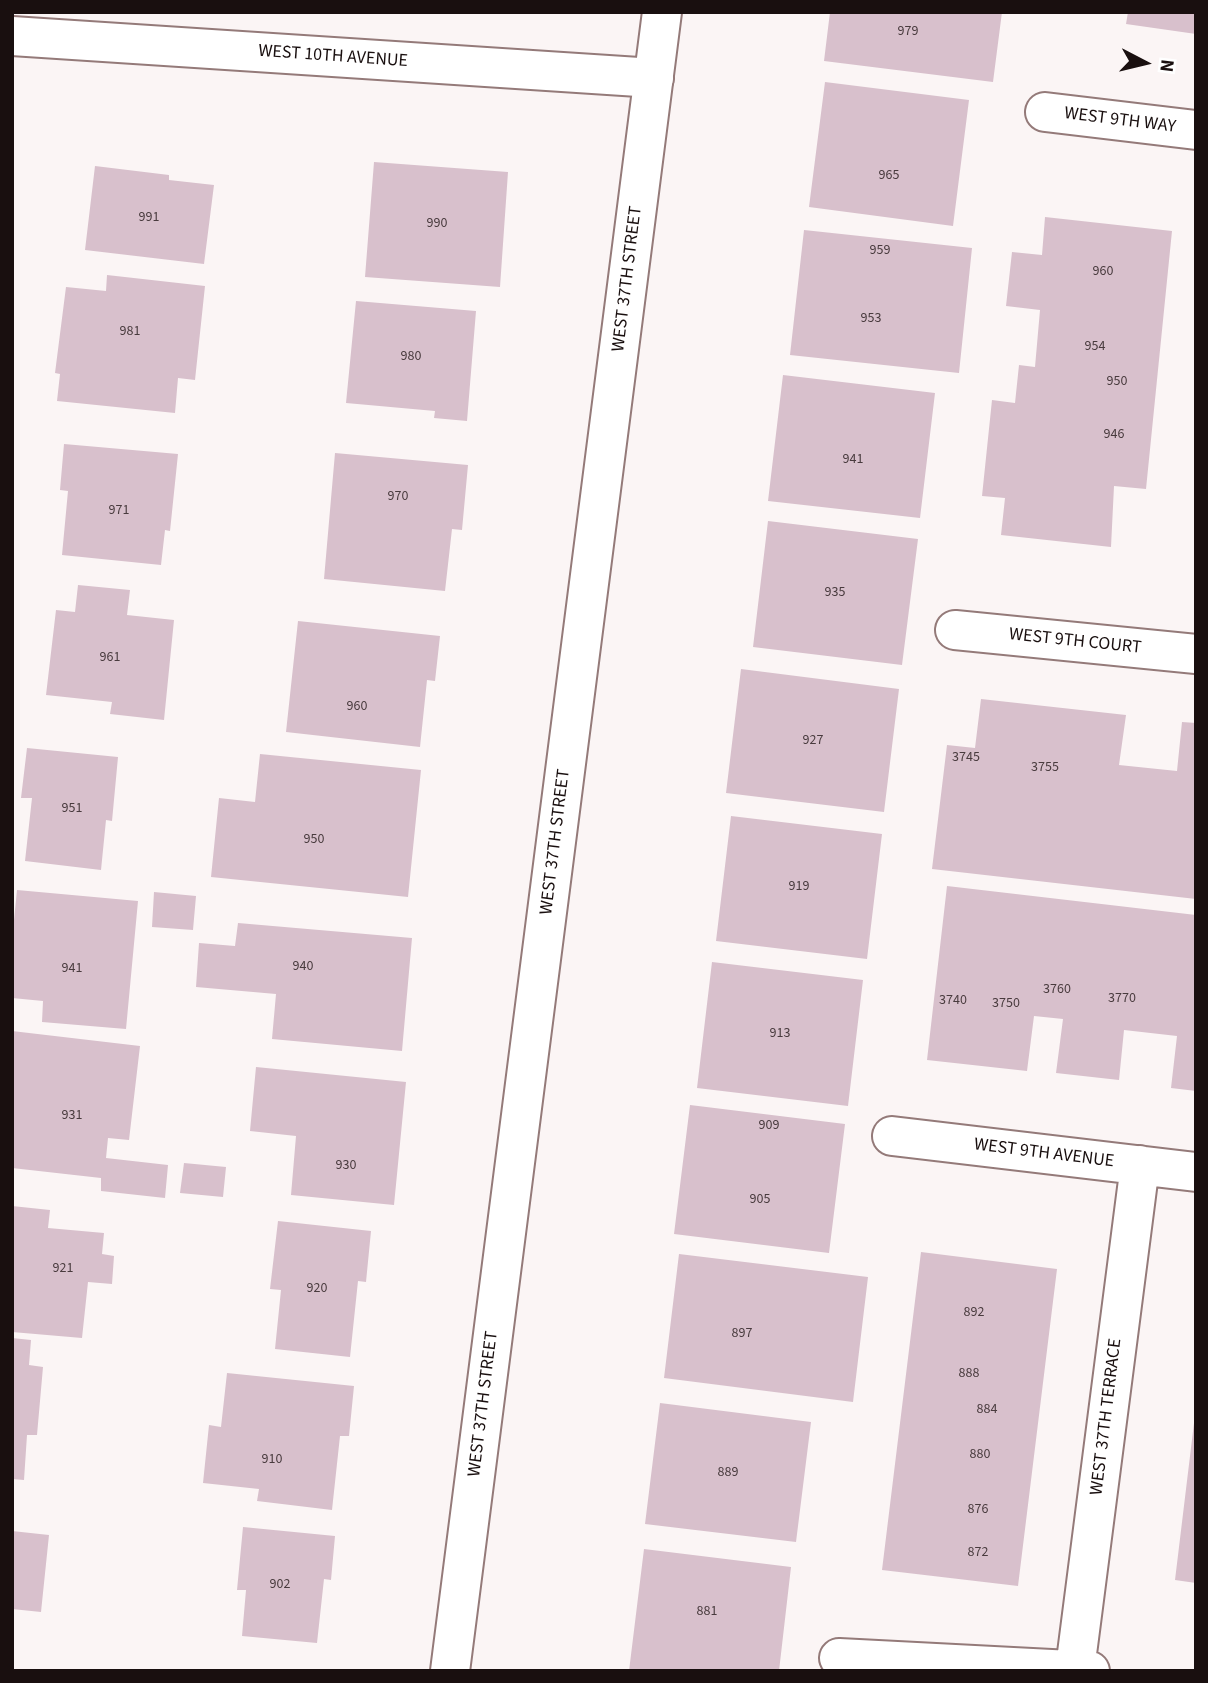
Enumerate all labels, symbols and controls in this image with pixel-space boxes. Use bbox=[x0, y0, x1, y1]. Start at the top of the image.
house number: 979 bbox=[898, 24, 918, 40]
north arrow bbox=[1110, 28, 1180, 98]
street label: WEST 10TH AVENUE bbox=[257, 41, 409, 73]
text: N bbox=[1152, 58, 1181, 74]
street label: WEST 9TH WAY bbox=[1063, 103, 1177, 139]
house number: 965 bbox=[879, 168, 899, 184]
street label: WEST 37TH STREET bbox=[608, 205, 648, 353]
house number: 991 bbox=[139, 210, 159, 226]
house number: 990 bbox=[427, 216, 447, 232]
house number: 959 bbox=[870, 243, 890, 259]
house number: 960 bbox=[1093, 264, 1113, 280]
house number: 953 bbox=[861, 311, 881, 327]
house number: 981 bbox=[120, 324, 140, 340]
house number: 954 bbox=[1085, 339, 1105, 355]
house number: 980 bbox=[401, 349, 421, 365]
house number: 950 bbox=[1107, 374, 1127, 390]
house number: 946 bbox=[1104, 427, 1124, 443]
house number: 941 bbox=[843, 452, 863, 468]
house number: 970 bbox=[388, 489, 408, 505]
house number: 971 bbox=[109, 503, 129, 519]
house number: 935 bbox=[825, 585, 845, 601]
street label: WEST 9TH COURT bbox=[1008, 624, 1142, 660]
house number: 961 bbox=[100, 650, 120, 666]
house number: 960 bbox=[347, 699, 367, 715]
house number: 927 bbox=[803, 733, 823, 749]
house number: 3745 bbox=[952, 750, 980, 766]
house number: 3755 bbox=[1031, 760, 1059, 776]
street label: WEST 37TH STREET bbox=[536, 768, 576, 916]
house number: 951 bbox=[62, 801, 82, 817]
house number: 950 bbox=[304, 832, 324, 848]
house number: 919 bbox=[789, 879, 809, 895]
house number: 940 bbox=[293, 959, 313, 975]
house number: 941 bbox=[62, 961, 82, 977]
house number: 3760 bbox=[1043, 982, 1071, 998]
house number: 3770 bbox=[1108, 991, 1136, 1007]
house number: 3740 bbox=[939, 993, 967, 1009]
house number: 3750 bbox=[992, 996, 1020, 1012]
house number: 913 bbox=[770, 1026, 790, 1042]
house number: 931 bbox=[62, 1108, 82, 1124]
house number: 909 bbox=[759, 1118, 779, 1134]
street label: WEST 9TH AVENUE bbox=[973, 1135, 1115, 1173]
house number: 930 bbox=[336, 1158, 356, 1174]
house number: 905 bbox=[750, 1192, 770, 1208]
house number: 921 bbox=[53, 1261, 73, 1277]
house number: 920 bbox=[307, 1281, 327, 1297]
house number: 892 bbox=[964, 1305, 984, 1321]
house number: 897 bbox=[732, 1326, 752, 1342]
street label: WEST 37TH STREET bbox=[464, 1330, 504, 1478]
street label: WEST 37TH TERRACE bbox=[1087, 1337, 1127, 1497]
house number: 888 bbox=[959, 1366, 979, 1382]
house number: 884 bbox=[977, 1402, 997, 1418]
house number: 880 bbox=[970, 1447, 990, 1463]
house number: 910 bbox=[262, 1452, 282, 1468]
house number: 889 bbox=[718, 1465, 738, 1481]
house number: 876 bbox=[968, 1502, 988, 1518]
house number: 872 bbox=[968, 1545, 988, 1561]
house number: 902 bbox=[270, 1577, 290, 1593]
house number: 881 bbox=[697, 1604, 717, 1620]

